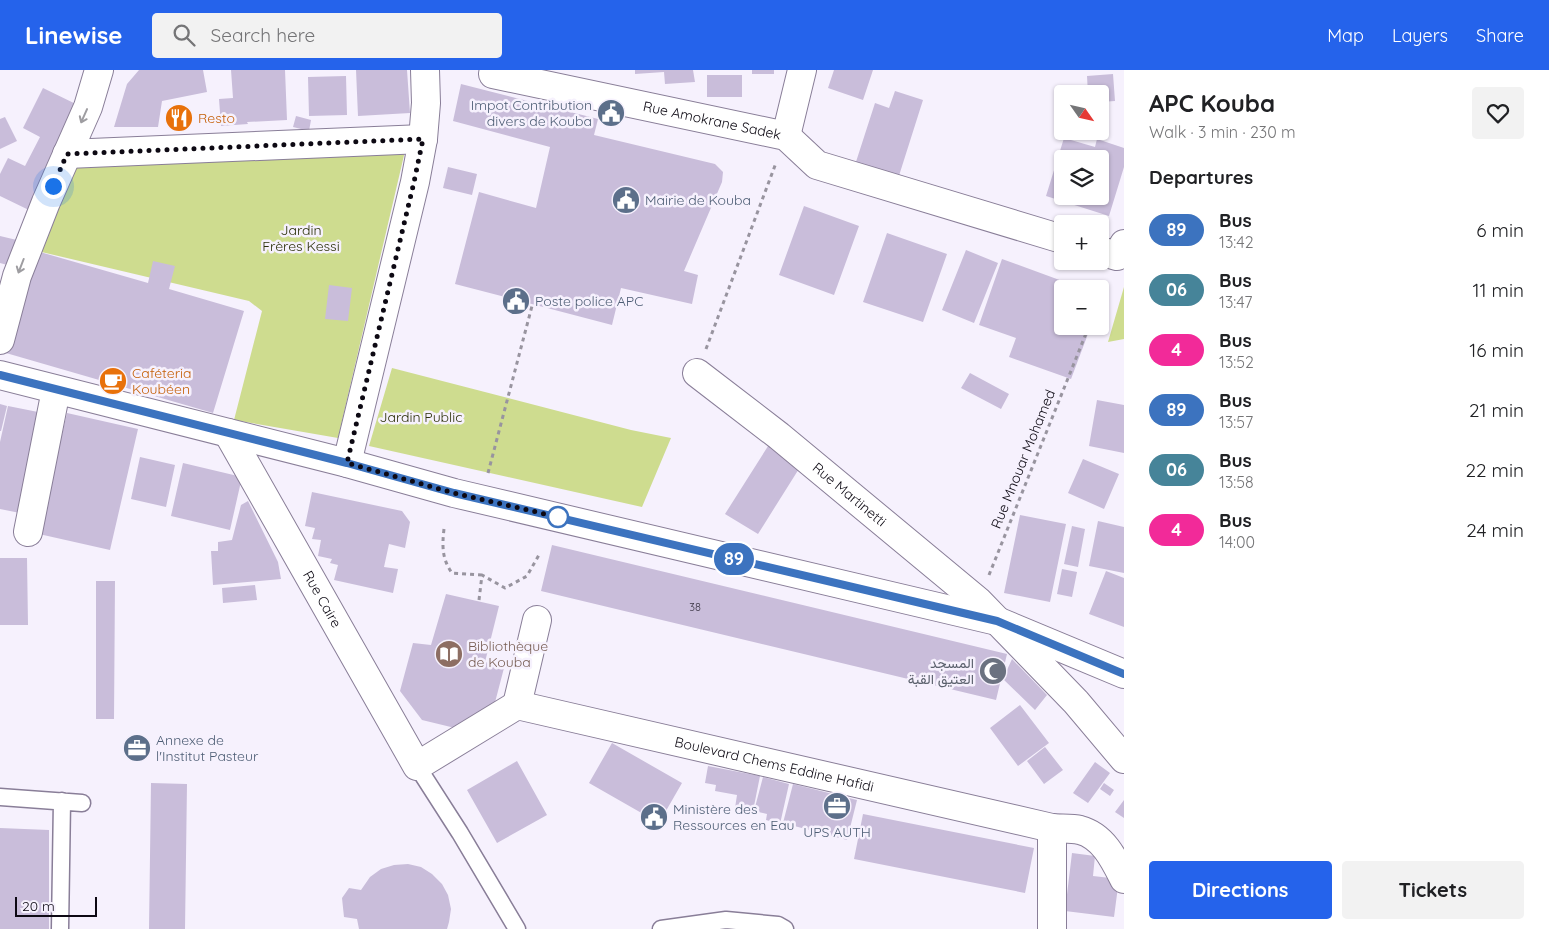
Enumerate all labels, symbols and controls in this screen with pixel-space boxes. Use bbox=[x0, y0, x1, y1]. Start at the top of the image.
search box bbox=[152, 13, 502, 58]
text: Linewise bbox=[25, 20, 122, 50]
icon: search bbox=[170, 21, 198, 49]
text: Search here bbox=[210, 23, 315, 47]
text: Map bbox=[1327, 24, 1364, 47]
text: Layers bbox=[1392, 24, 1448, 47]
text: Share bbox=[1476, 24, 1524, 47]
north arrow bbox=[1054, 85, 1109, 140]
map controls bbox=[1054, 85, 1109, 335]
button: heart bbox=[1472, 87, 1524, 139]
text: APC Kouba bbox=[1149, 88, 1275, 118]
place label: Impot Contribution divers de Kouba bbox=[471, 96, 592, 130]
street label: Rue Amokrane Sadek bbox=[642, 97, 783, 144]
public building icon: Impot Contribution divers de Kouba bbox=[596, 98, 626, 128]
restaurant icon: Resto bbox=[164, 103, 194, 133]
one-way arrow bbox=[78, 108, 88, 123]
place label: Resto bbox=[198, 109, 235, 127]
text: Walk · 3 min · 230 m bbox=[1149, 122, 1296, 142]
button: layers bbox=[1054, 150, 1109, 205]
text: Departures bbox=[1149, 165, 1253, 189]
your location bbox=[41, 174, 66, 199]
public building icon: Mairie de Kouba bbox=[611, 185, 641, 215]
place label: Mairie de Kouba bbox=[645, 191, 751, 209]
text: Bus bbox=[1219, 208, 1252, 232]
button: + bbox=[1054, 215, 1109, 270]
text: 89 bbox=[1166, 218, 1187, 241]
text: 6 min bbox=[1476, 218, 1524, 242]
park label: Jardin Frères Kessi bbox=[262, 221, 340, 255]
text: 13:42 bbox=[1219, 232, 1254, 252]
one-way arrow bbox=[16, 258, 25, 273]
text: Bus bbox=[1219, 268, 1252, 292]
text: 06 bbox=[1166, 278, 1187, 301]
text: 11 min bbox=[1472, 278, 1524, 302]
button: − bbox=[1054, 280, 1109, 335]
public building icon: Poste police APC bbox=[501, 286, 531, 316]
place label: Poste police APC bbox=[535, 292, 643, 310]
text: 13:47 bbox=[1219, 292, 1252, 312]
text: Bus bbox=[1219, 328, 1252, 352]
text: 4 bbox=[1171, 338, 1182, 361]
text: 16 min bbox=[1469, 338, 1524, 362]
text: 13:52 bbox=[1219, 352, 1254, 372]
place label: Caféteria Koubéen bbox=[132, 364, 192, 398]
cafe icon: Caféteria Koubéen bbox=[98, 366, 128, 396]
street label: Rue Mnouar Mohamed bbox=[987, 387, 1059, 531]
text: Bus bbox=[1219, 388, 1252, 412]
text: 89 bbox=[1166, 398, 1187, 421]
text: 21 min bbox=[1469, 398, 1524, 422]
park label: Jardin Public bbox=[379, 408, 463, 426]
text: 13:57 bbox=[1219, 412, 1253, 432]
text: Bus bbox=[1219, 448, 1252, 472]
text: 06 bbox=[1166, 458, 1187, 481]
text: 22 min bbox=[1465, 458, 1524, 482]
street label: Rue Martinetti bbox=[809, 459, 890, 530]
text: 13:58 bbox=[1219, 472, 1254, 492]
unlabelled marker bbox=[547, 506, 569, 528]
text: Bus bbox=[1219, 508, 1252, 532]
text: 4 bbox=[1171, 518, 1182, 541]
text: 24 min bbox=[1466, 518, 1524, 542]
text: 14:00 bbox=[1219, 532, 1255, 552]
line badge: 89 bbox=[712, 543, 756, 575]
text: 89 bbox=[724, 547, 744, 570]
street label: Rue Caire bbox=[299, 567, 346, 631]
house number: 38 bbox=[689, 600, 701, 614]
place label: Bibliothèque de Kouba bbox=[468, 637, 548, 671]
library icon: Bibliothèque de Kouba bbox=[434, 639, 464, 669]
place label: المسجد العتيق القبة bbox=[908, 654, 974, 688]
mosque icon: المسجد العتيق القبة bbox=[978, 656, 1008, 686]
place label: Annexe de l'Institut Pasteur bbox=[156, 731, 259, 765]
office icon: Annexe de l'Institut Pasteur bbox=[122, 733, 152, 763]
street label: Boulevard Chems Eddine Hafidi bbox=[673, 733, 876, 796]
office icon: UPS AUTH bbox=[822, 791, 852, 821]
place label: Ministère des Ressources en Eau bbox=[673, 800, 795, 834]
public building icon: Ministère des Ressources en Eau bbox=[639, 802, 669, 832]
place label: UPS AUTH bbox=[803, 823, 871, 841]
button: Directions bbox=[1149, 861, 1332, 919]
button: Tickets bbox=[1342, 861, 1524, 919]
scale bar bbox=[15, 894, 98, 917]
text: 20 m bbox=[22, 897, 55, 915]

